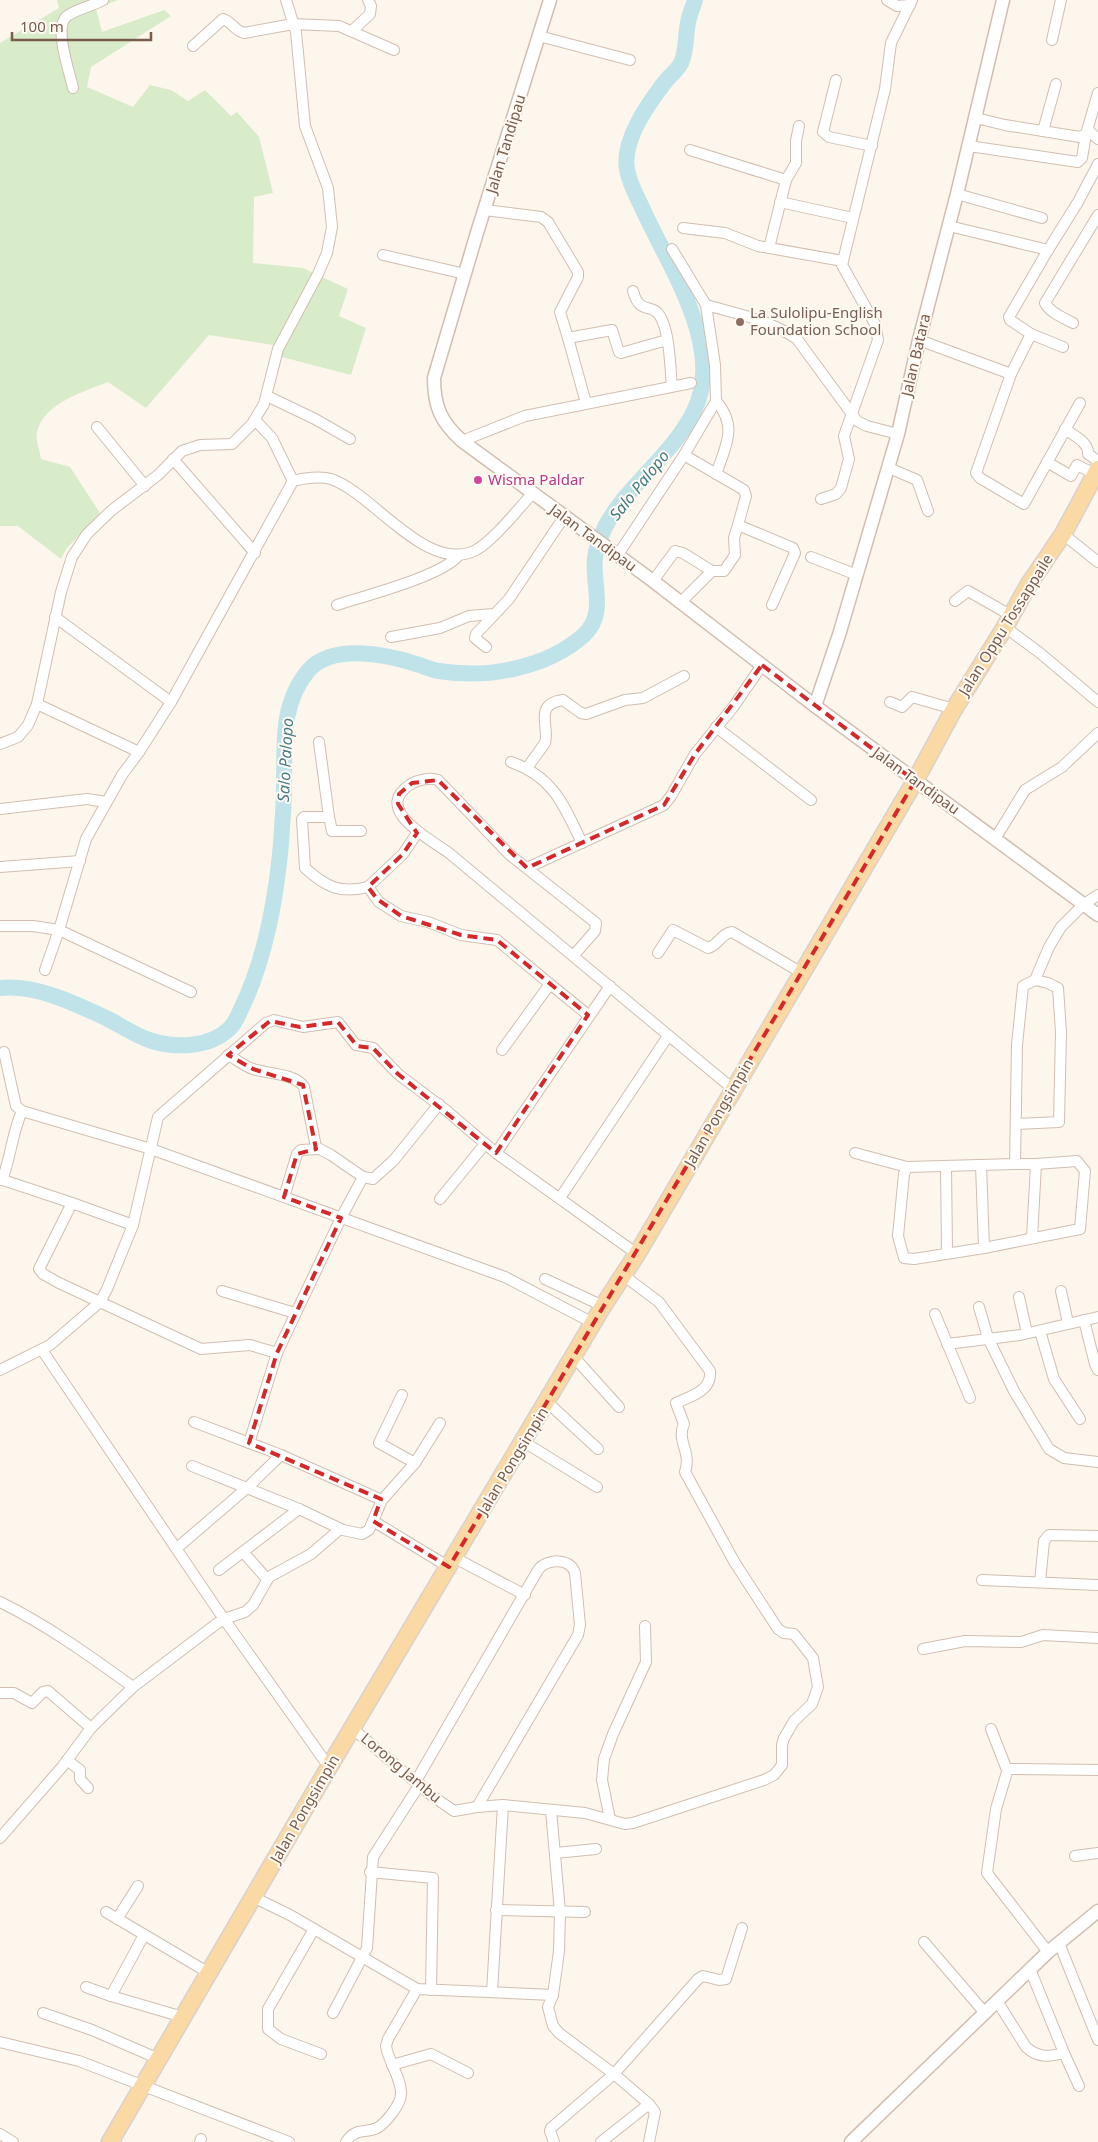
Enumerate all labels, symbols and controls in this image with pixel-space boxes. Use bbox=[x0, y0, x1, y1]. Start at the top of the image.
scale bar bbox=[12, 10, 151, 42]
text: 100 m bbox=[20, 16, 64, 36]
street label: Jalan Tandipau bbox=[480, 92, 530, 198]
place label: La Sulolipu-English Foundation School bbox=[750, 302, 883, 339]
street label: Jalan Batara bbox=[895, 311, 934, 400]
marker: La Sulolipu-English Foundation School bbox=[734, 316, 746, 328]
water label: Salo Palopo bbox=[604, 445, 674, 525]
place label: Wisma Paldar bbox=[488, 469, 585, 489]
marker: Wisma Paldar bbox=[472, 474, 484, 486]
street label: Jalan Tandipau bbox=[545, 498, 641, 575]
street label: Jalan Oppu Tossappaile bbox=[952, 550, 1057, 701]
water label: Salo Palopo bbox=[272, 717, 298, 803]
street label: Jalan Tandipau bbox=[868, 741, 964, 818]
street label: Jalan Pongsimpin bbox=[678, 1055, 757, 1172]
street label: Jalan Pongsimpin bbox=[471, 1403, 552, 1520]
street label: Lorong Jambu bbox=[357, 1728, 446, 1807]
street label: Jalan Pongsimpin bbox=[264, 1751, 343, 1868]

